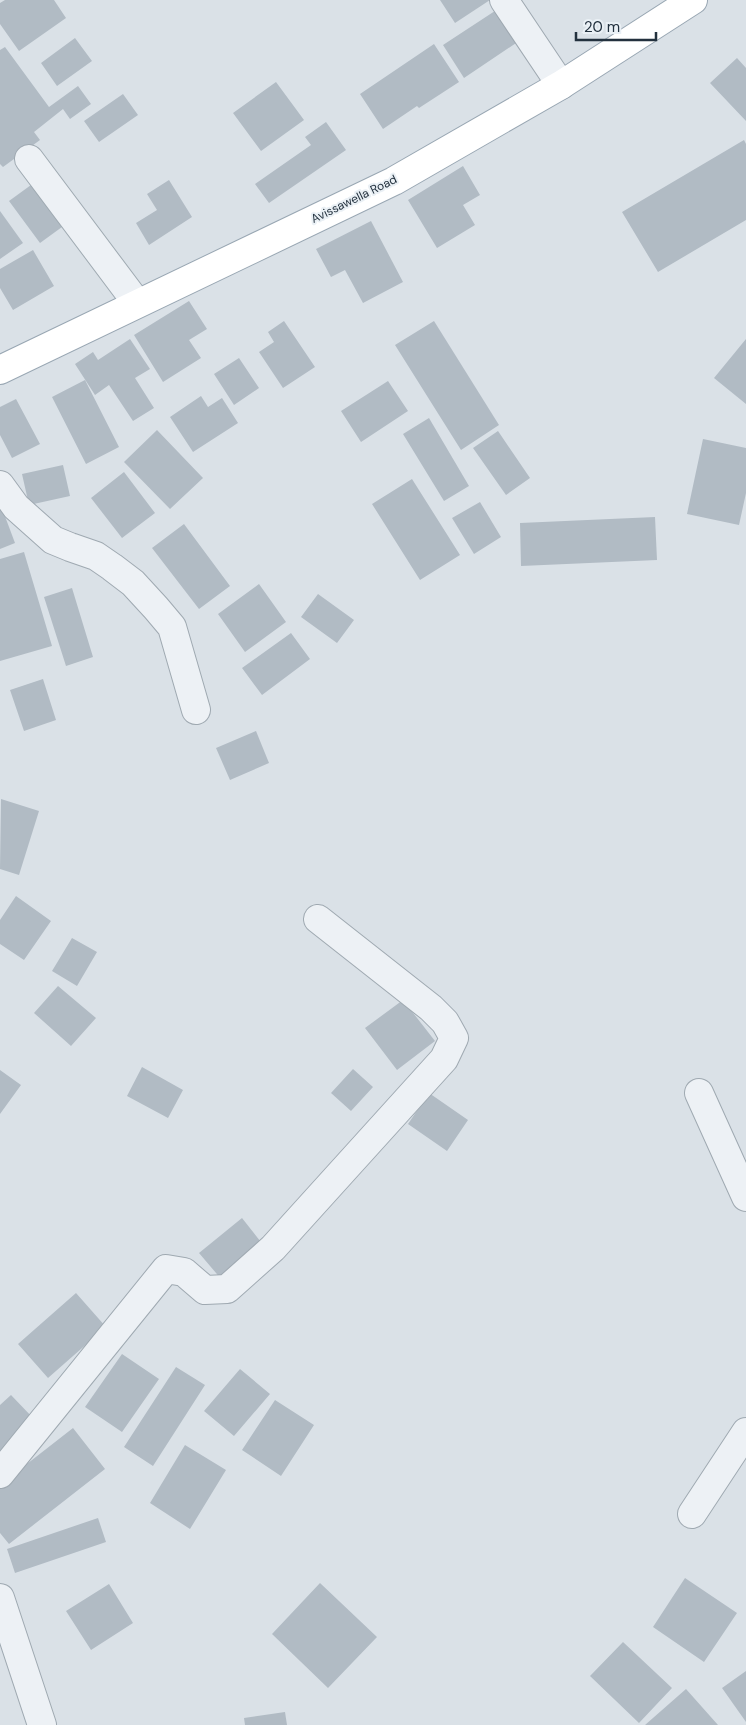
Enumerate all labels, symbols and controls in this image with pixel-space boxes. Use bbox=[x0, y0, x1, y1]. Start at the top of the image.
scale bar bbox=[576, 10, 656, 42]
text: 20 m bbox=[584, 17, 620, 37]
street label: Avissawella Road bbox=[308, 171, 400, 227]

